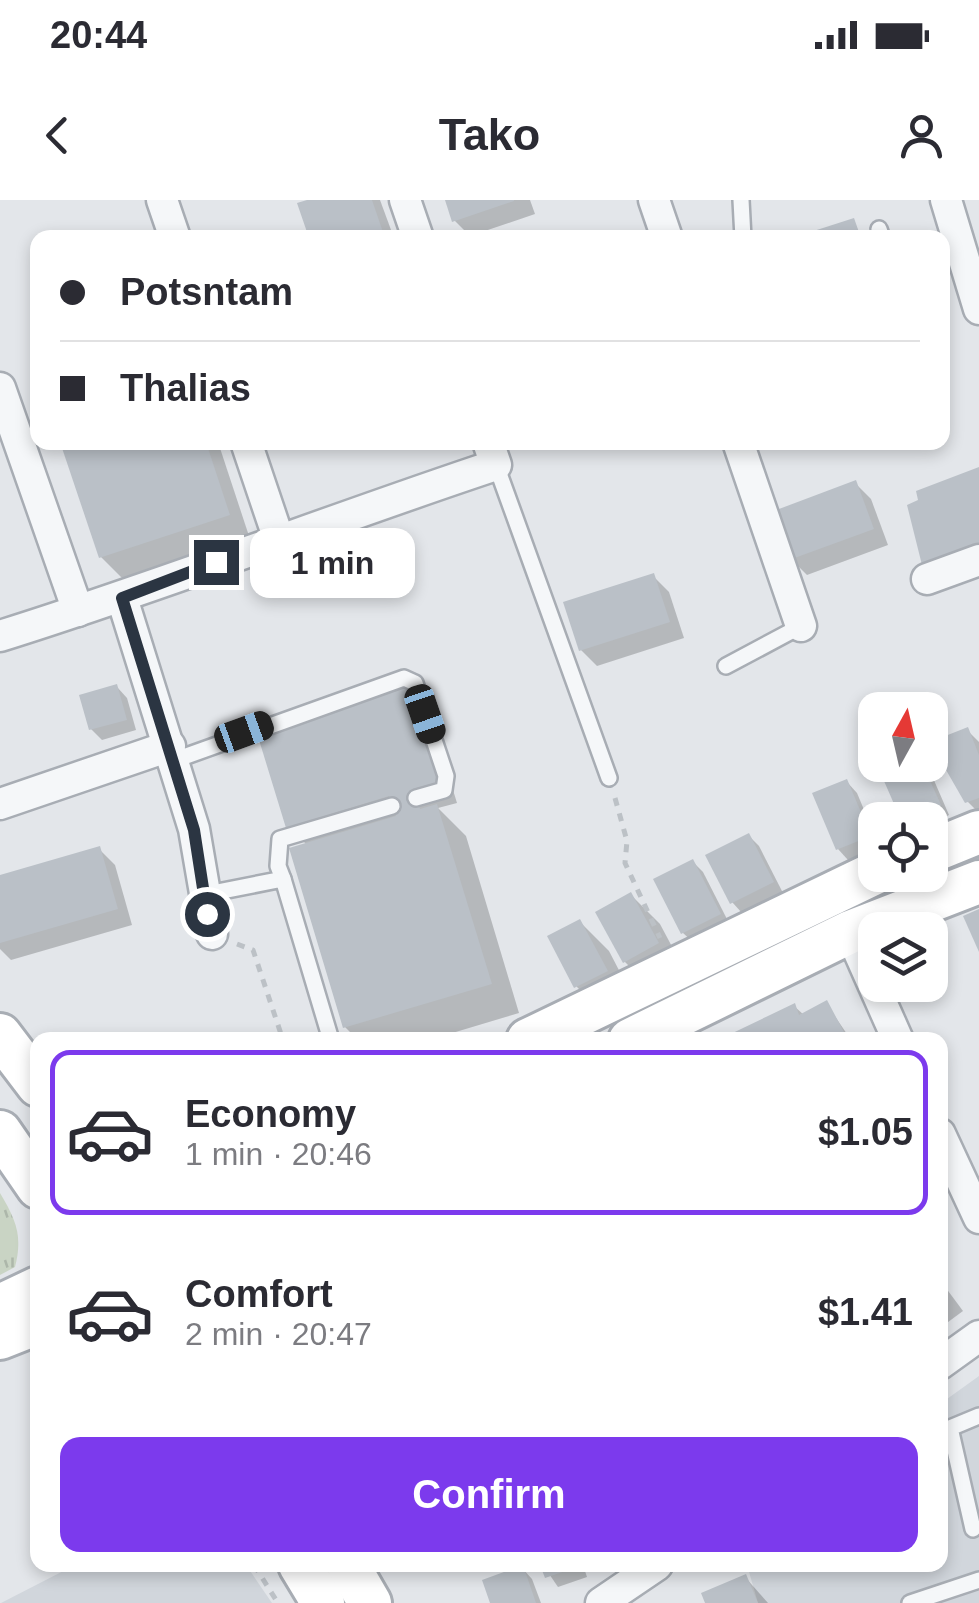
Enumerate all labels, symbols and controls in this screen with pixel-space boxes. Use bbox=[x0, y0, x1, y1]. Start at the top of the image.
text: 20:44 bbox=[50, 14, 147, 56]
icon: back bbox=[30, 108, 85, 163]
icon: person bbox=[894, 108, 949, 163]
text: Tako bbox=[439, 109, 540, 160]
text: Potsntam bbox=[120, 271, 293, 313]
text: Thalias bbox=[120, 367, 251, 409]
callout: 1 min bbox=[251, 527, 416, 597]
route end bbox=[194, 540, 239, 585]
text: 1 min bbox=[291, 545, 374, 581]
car bbox=[401, 681, 449, 747]
north arrow bbox=[858, 692, 948, 782]
map controls bbox=[858, 692, 948, 1002]
car bbox=[211, 708, 277, 756]
button: locate bbox=[858, 802, 948, 892]
route start bbox=[185, 892, 230, 937]
button: layers bbox=[858, 912, 948, 1002]
icon: car bbox=[65, 1088, 155, 1178]
text: Economy bbox=[185, 1093, 356, 1135]
text: $1.05 bbox=[818, 1111, 913, 1153]
text: 1 min · 20:46 bbox=[185, 1136, 372, 1172]
icon: car bbox=[65, 1268, 155, 1358]
text: Comfort bbox=[185, 1273, 333, 1315]
text: $1.41 bbox=[818, 1291, 913, 1333]
text: 2 min · 20:47 bbox=[185, 1316, 372, 1352]
button: Confirm bbox=[60, 1437, 918, 1552]

